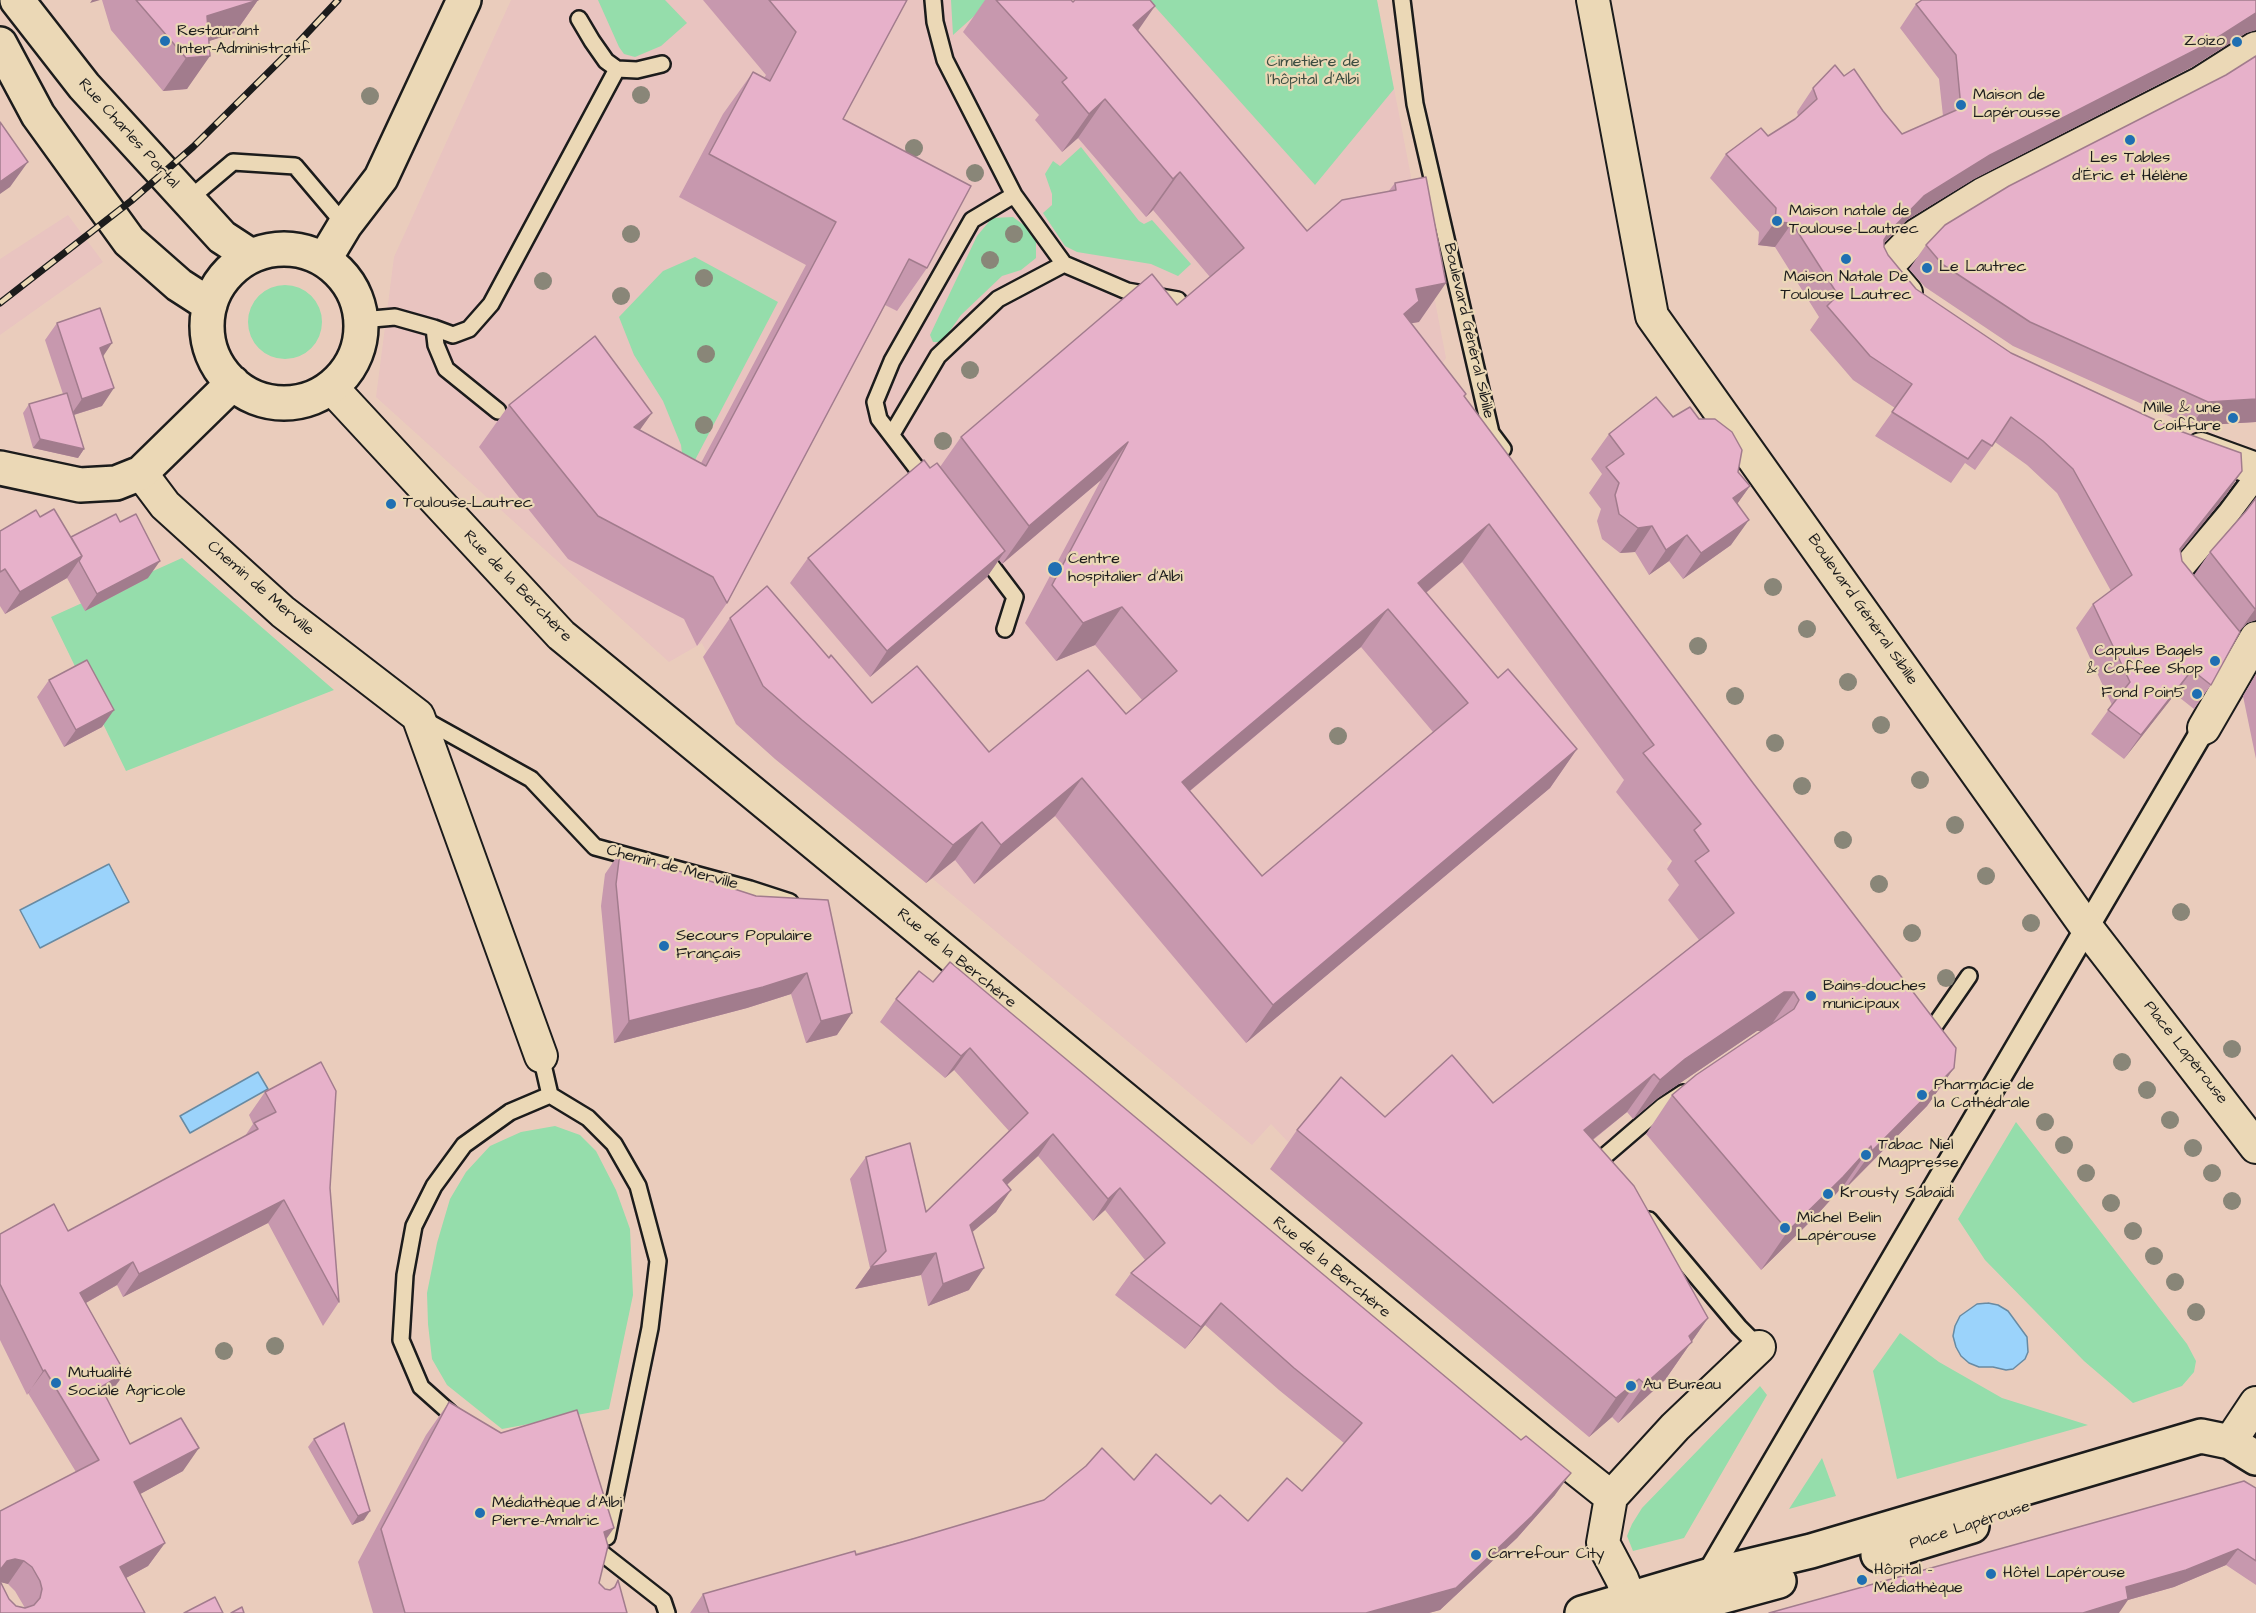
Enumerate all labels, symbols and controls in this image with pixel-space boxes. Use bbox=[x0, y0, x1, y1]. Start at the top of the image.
place label: Restaurant Inter-Administratif bbox=[177, 22, 310, 60]
place label: Zoizo bbox=[2184, 32, 2225, 52]
marker: Restaurant Inter-Administratif bbox=[158, 34, 172, 48]
marker: Zoizo bbox=[2230, 35, 2244, 49]
park label: Cimetière de l'hôpital d'Albi bbox=[1266, 53, 1360, 91]
street label: Rue Charles Portal bbox=[73, 75, 183, 193]
place label: Maison de Lapérousse bbox=[1973, 86, 2060, 124]
marker: Maison de Lapérousse bbox=[1954, 98, 1968, 112]
marker: Les Tables d'Éric et Hélène bbox=[2123, 133, 2137, 147]
place label: Les Tables d'Éric et Hélène bbox=[2072, 149, 2188, 187]
place label: Maison natale de Toulouse-Lautrec bbox=[1789, 202, 1919, 240]
marker: Maison natale de Toulouse-Lautrec bbox=[1770, 214, 1784, 228]
street label: Boulevard Général Sibille bbox=[1438, 241, 1498, 421]
marker: Maison Natale De Toulouse Lautrec bbox=[1839, 252, 1853, 266]
place label: Le Lautrec bbox=[1939, 258, 2027, 278]
marker: Le Lautrec bbox=[1920, 261, 1934, 275]
place label: Maison Natale De Toulouse Lautrec bbox=[1780, 268, 1912, 306]
place label: Mille & une Coiffure bbox=[2143, 399, 2221, 437]
marker: Mille & une Coiffure bbox=[2226, 411, 2240, 425]
place label: Toulouse-Lautrec bbox=[403, 494, 533, 514]
marker: Toulouse-Lautrec bbox=[384, 497, 398, 511]
street label: Rue de la Berchère bbox=[459, 527, 575, 647]
street label: Boulevard Général Sibille bbox=[1803, 531, 1921, 689]
street label: Chemin de Merville bbox=[203, 537, 317, 641]
place label: Centre hospitalier d'Albi bbox=[1068, 550, 1183, 588]
marker: Centre hospitalier d'Albi bbox=[1046, 560, 1064, 578]
place label: Capulus Bagels & Coffee Shop bbox=[2087, 642, 2203, 680]
marker: Capulus Bagels & Coffee Shop bbox=[2208, 654, 2222, 668]
place label: Fond Poin5 bbox=[2101, 684, 2185, 704]
marker: Fond Poin5 bbox=[2190, 687, 2204, 701]
street label: Chemin de Merville bbox=[604, 841, 740, 895]
street label: Rue de la Berchère bbox=[892, 905, 1020, 1013]
place label: Secours Populaire Français bbox=[676, 927, 812, 965]
marker: Secours Populaire Français bbox=[657, 939, 671, 953]
place label: Bains-douches municipaux bbox=[1823, 977, 1926, 1015]
marker: Bains-douches municipaux bbox=[1804, 989, 1818, 1003]
street label: Place Lapérouse bbox=[2139, 998, 2231, 1108]
place label: Pharmacie de la Cathédrale bbox=[1934, 1076, 2034, 1114]
marker: Pharmacie de la Cathédrale bbox=[1915, 1088, 1929, 1102]
place label: Tabac Niel Magpresse bbox=[1878, 1136, 1959, 1174]
marker: Tabac Niel Magpresse bbox=[1859, 1148, 1873, 1162]
place label: Krousty Sabaïdi bbox=[1840, 1184, 1954, 1204]
marker: Krousty Sabaïdi bbox=[1821, 1187, 1835, 1201]
place label: Michel Belin Lapérouse bbox=[1797, 1209, 1881, 1247]
street label: Rue de la Berchère bbox=[1268, 1213, 1394, 1323]
marker: Michel Belin Lapérouse bbox=[1778, 1221, 1792, 1235]
place label: Mutualité Sociale Agricole bbox=[68, 1364, 186, 1402]
marker: Mutualité Sociale Agricole bbox=[49, 1376, 63, 1390]
place label: Au Bureau bbox=[1643, 1376, 1721, 1396]
marker: Au Bureau bbox=[1624, 1379, 1638, 1393]
place label: Médiathèque d'Albi Pierre-Amalric bbox=[492, 1494, 622, 1532]
street label: Place Lapérouse bbox=[1907, 1497, 2033, 1555]
marker: Médiathèque d'Albi Pierre-Amalric bbox=[473, 1506, 487, 1520]
place label: Carrefour City bbox=[1488, 1545, 1605, 1565]
marker: Carrefour City bbox=[1469, 1548, 1483, 1562]
place label: Hôpital - Médiathèque bbox=[1874, 1561, 1963, 1599]
place label: Hôtel Lapérouse bbox=[2003, 1564, 2125, 1584]
marker: Hôtel Lapérouse bbox=[1984, 1567, 1998, 1581]
marker: Hôpital - Médiathèque bbox=[1855, 1573, 1869, 1587]

